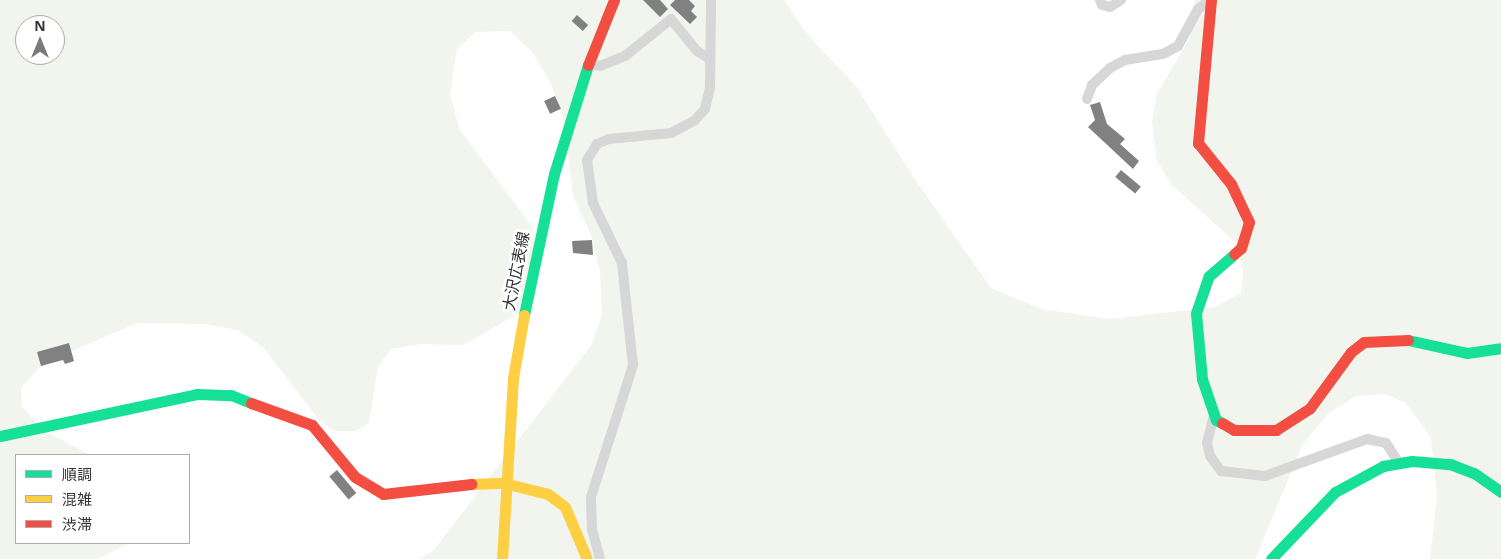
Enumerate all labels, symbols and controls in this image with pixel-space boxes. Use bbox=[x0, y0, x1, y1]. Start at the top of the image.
north arrow bbox=[15, 15, 65, 65]
text: N bbox=[34, 16, 46, 35]
street label: 大沢広表線 bbox=[499, 230, 533, 312]
legend bbox=[15, 454, 190, 544]
text: 順調 bbox=[62, 464, 92, 484]
text: 混雑 bbox=[62, 489, 92, 509]
text: 渋滞 bbox=[62, 514, 92, 534]

